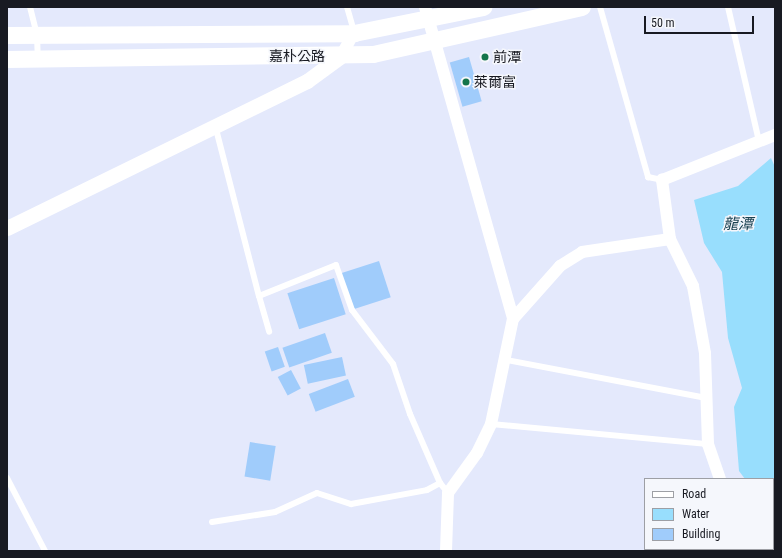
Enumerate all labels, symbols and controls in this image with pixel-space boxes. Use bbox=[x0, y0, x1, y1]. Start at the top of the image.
scale bar bbox=[646, 8, 756, 34]
text: 50 m bbox=[651, 16, 675, 30]
street label: 嘉朴公路 bbox=[269, 48, 325, 64]
place label: 前潭 bbox=[493, 49, 521, 65]
marker: 前潭 bbox=[480, 52, 490, 62]
place label: 萊爾富 bbox=[474, 74, 516, 90]
marker: 萊爾富 bbox=[461, 77, 471, 87]
water label: 龍潭 bbox=[723, 216, 753, 234]
legend bbox=[644, 478, 774, 550]
text: Road bbox=[682, 487, 706, 501]
text: Water bbox=[682, 507, 710, 521]
text: Building bbox=[682, 527, 720, 541]

